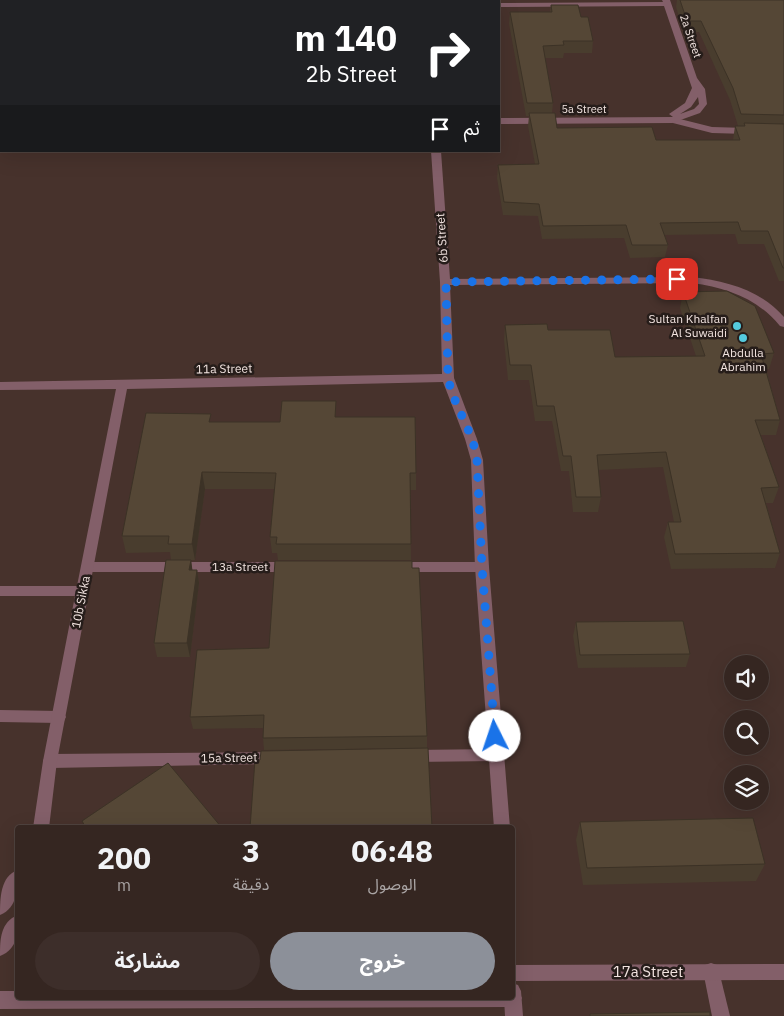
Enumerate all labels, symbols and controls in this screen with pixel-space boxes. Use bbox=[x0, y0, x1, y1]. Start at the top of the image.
street label: 2a Street bbox=[677, 12, 705, 60]
text: 140 m bbox=[294, 15, 397, 61]
icon: right bbox=[415, 20, 480, 85]
text: 2b Street bbox=[306, 59, 397, 88]
street label: 5a Street bbox=[561, 102, 607, 116]
icon: arrive bbox=[426, 115, 454, 143]
text: ثم bbox=[464, 116, 480, 140]
street label: 6b Street bbox=[432, 213, 451, 263]
pin bbox=[656, 258, 698, 300]
icon: arrive bbox=[663, 265, 691, 293]
place label: Sultan Khalfan Al Suwaidi bbox=[649, 311, 727, 340]
marker: Sultan Khalfan Al Suwaidi bbox=[731, 320, 743, 332]
marker: Abdulla Abrahim bbox=[737, 332, 749, 344]
place label: Abdulla Abrahim bbox=[720, 345, 766, 374]
street label: 11a Street bbox=[196, 361, 252, 376]
street label: 13a Street bbox=[212, 559, 268, 574]
street label: 10b Sikka bbox=[68, 574, 93, 629]
map controls bbox=[724, 655, 769, 810]
button: sound bbox=[724, 655, 769, 700]
position arrow bbox=[468, 709, 520, 761]
button: search bbox=[724, 710, 769, 755]
street label: 15a Street bbox=[201, 750, 257, 765]
button: layers bbox=[724, 765, 769, 810]
text: 3 bbox=[242, 831, 260, 870]
text: 06:48 bbox=[351, 831, 433, 870]
text: 200 bbox=[97, 838, 151, 877]
text: دقيقة bbox=[233, 874, 269, 894]
text: الوصول bbox=[368, 874, 416, 894]
text: m bbox=[117, 875, 131, 895]
button: مشاركة bbox=[35, 932, 260, 990]
button: خروج bbox=[270, 932, 495, 990]
street label: 17a Street bbox=[613, 962, 683, 981]

